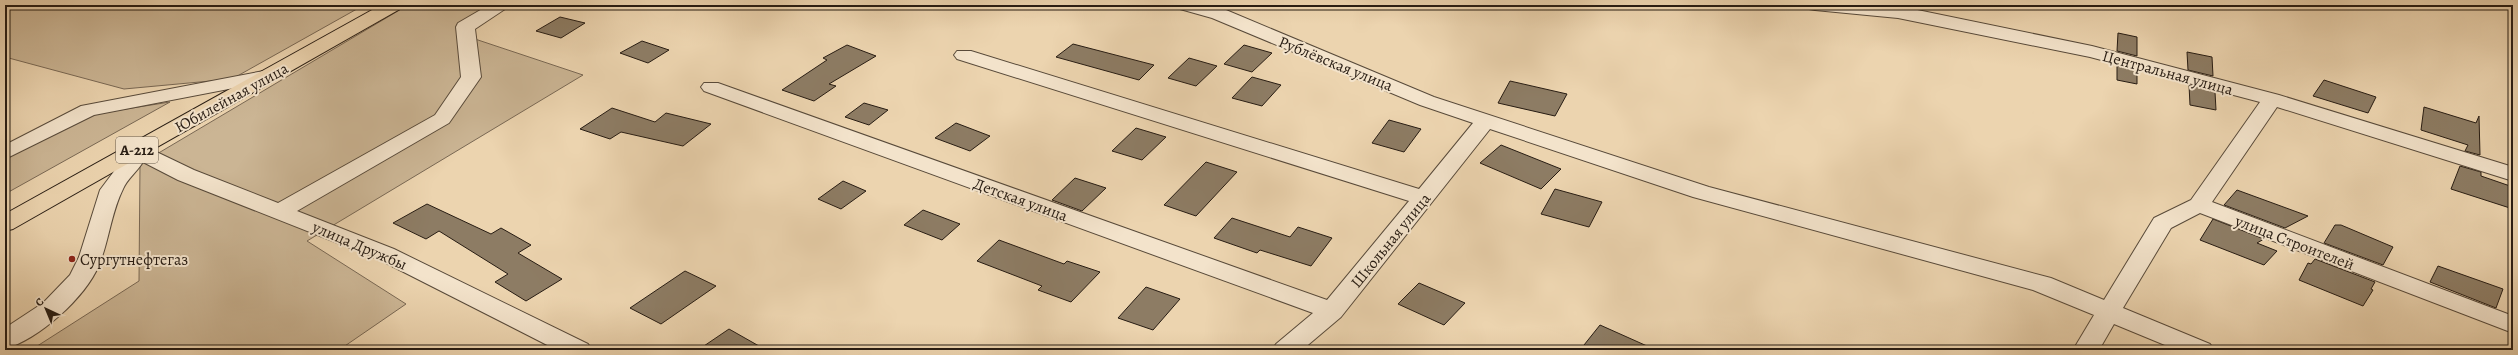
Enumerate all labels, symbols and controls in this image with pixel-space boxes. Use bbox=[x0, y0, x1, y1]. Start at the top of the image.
street label: Рублёвская улица bbox=[1275, 31, 1397, 97]
street label: Центральная улица bbox=[2100, 45, 2236, 101]
street label: Юбилейная улица bbox=[171, 57, 293, 138]
road number: А-212 bbox=[116, 137, 158, 163]
street label: Детская улица bbox=[971, 173, 1071, 227]
street label: Школьная улица bbox=[1346, 188, 1436, 293]
street label: улица Строителей bbox=[2231, 210, 2357, 276]
street label: улица Дружбы bbox=[308, 216, 410, 276]
place label: Сургутнефтегаз bbox=[80, 249, 188, 271]
marker: Сургутнефтегаз bbox=[67, 254, 77, 264]
north arrow bbox=[26, 289, 66, 329]
text: С bbox=[32, 294, 47, 310]

